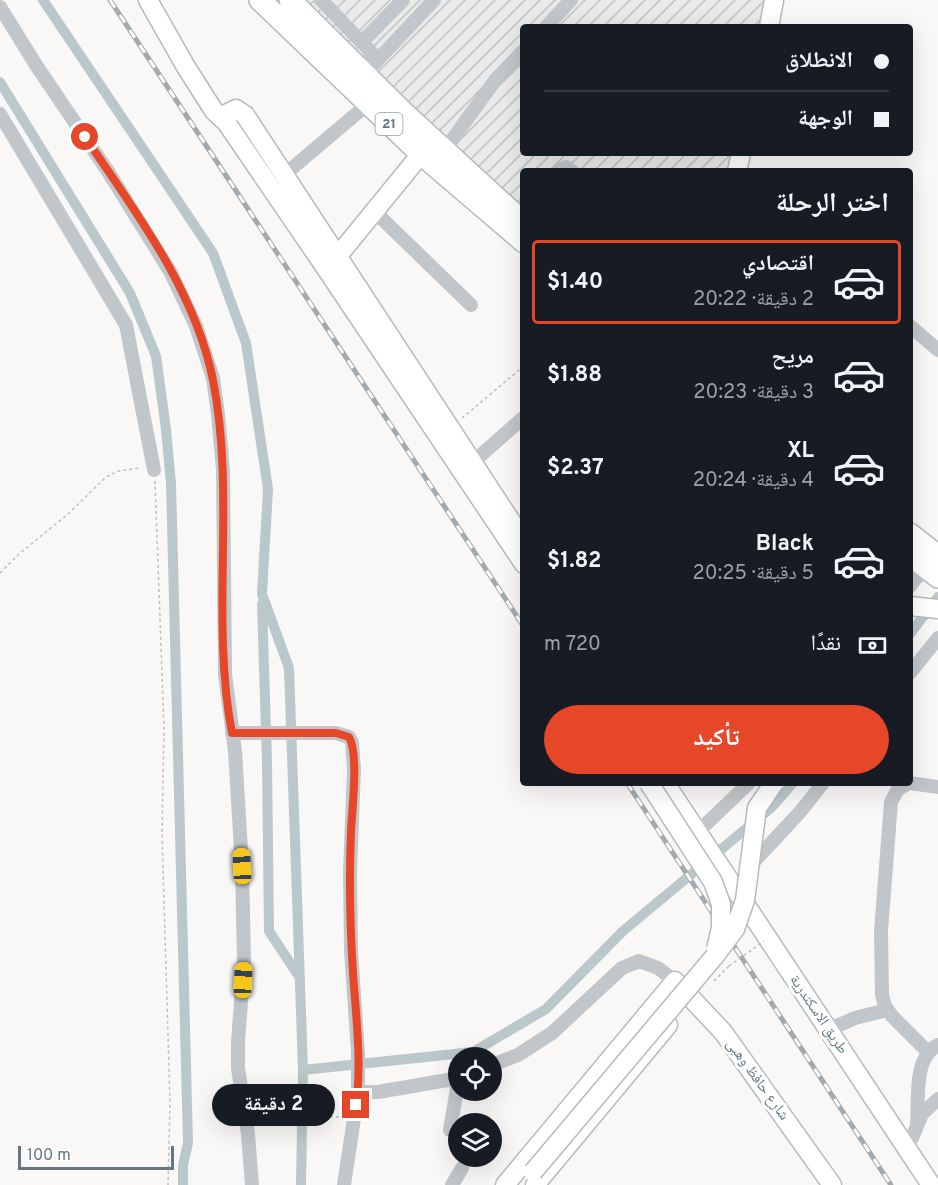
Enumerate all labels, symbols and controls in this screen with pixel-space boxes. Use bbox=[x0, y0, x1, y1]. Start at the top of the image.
text: الانطلاق bbox=[785, 48, 853, 75]
text: الوجهة bbox=[798, 106, 853, 133]
road number: 21 bbox=[376, 113, 402, 135]
route start bbox=[71, 123, 98, 150]
text: اختر الرحلة bbox=[776, 187, 889, 221]
text: اقتصادي bbox=[742, 251, 814, 278]
icon: car bbox=[832, 255, 886, 309]
text: $1.40 bbox=[547, 269, 603, 296]
text: 2 دقيقة · 20:22 bbox=[693, 287, 814, 313]
text: مريح bbox=[771, 344, 814, 371]
icon: car bbox=[832, 348, 886, 402]
text: $1.88 bbox=[547, 362, 602, 389]
text: 3 دقيقة · 20:23 bbox=[693, 380, 814, 406]
text: XL bbox=[787, 438, 814, 465]
icon: car bbox=[832, 441, 886, 495]
text: $2.37 bbox=[547, 455, 604, 482]
text: 4 دقيقة · 20:24 bbox=[693, 468, 814, 494]
text: Black bbox=[756, 531, 814, 558]
icon: car bbox=[832, 534, 886, 588]
text: $1.82 bbox=[547, 548, 601, 575]
text: 5 دقيقة · 20:25 bbox=[693, 561, 814, 587]
icon: cash bbox=[856, 629, 889, 662]
text: نقدًا bbox=[811, 631, 841, 658]
text: 720 m bbox=[544, 632, 601, 658]
button: تأكيد bbox=[544, 705, 889, 774]
car bbox=[232, 848, 252, 884]
car bbox=[233, 962, 253, 998]
street label: طريق الاسكندرية bbox=[785, 972, 852, 1058]
street label: شارع حافظ وهبى bbox=[721, 1036, 793, 1125]
map controls bbox=[448, 1047, 502, 1167]
button: locate bbox=[448, 1047, 502, 1101]
callout: 2 دقيقة bbox=[212, 1084, 335, 1126]
route end bbox=[342, 1091, 369, 1118]
text: 2 دقيقة bbox=[244, 1092, 303, 1118]
button: layers bbox=[448, 1113, 502, 1167]
scale bar bbox=[18, 1143, 174, 1170]
text: 100 m bbox=[27, 1146, 71, 1166]

